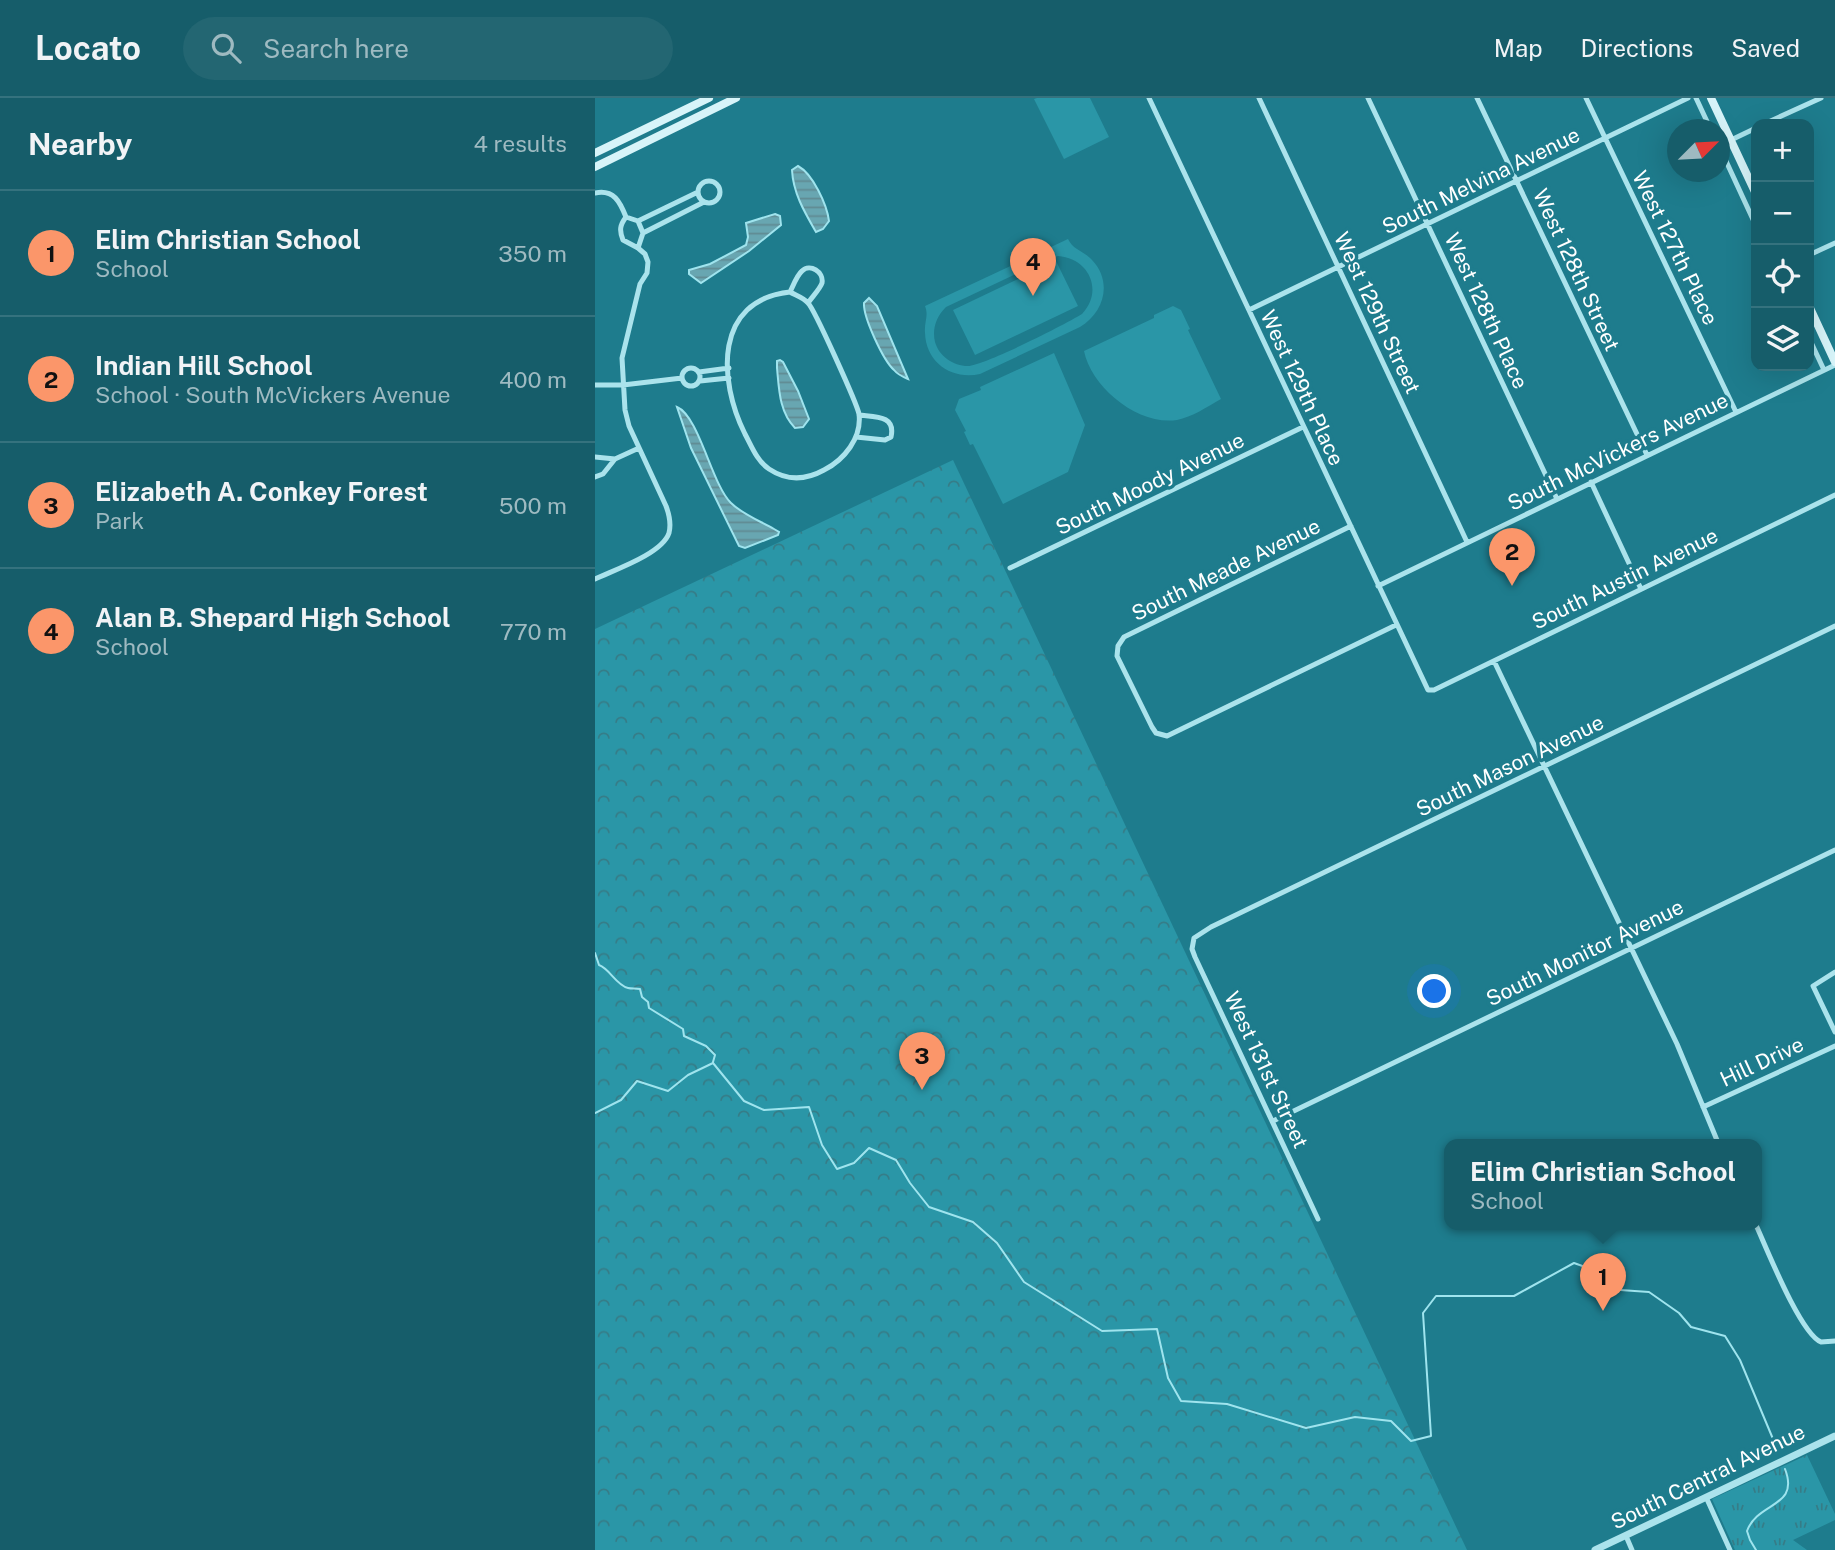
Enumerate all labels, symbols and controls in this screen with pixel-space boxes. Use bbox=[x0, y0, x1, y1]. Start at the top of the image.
search box bbox=[183, 17, 673, 80]
text: Locato bbox=[35, 29, 141, 67]
icon: search bbox=[207, 29, 245, 67]
text: Search here bbox=[263, 33, 409, 64]
text: Map bbox=[1494, 34, 1543, 62]
text: Directions bbox=[1581, 34, 1693, 62]
text: Saved bbox=[1731, 34, 1800, 62]
north arrow bbox=[1667, 119, 1730, 182]
map controls bbox=[1751, 119, 1814, 371]
button: + bbox=[1751, 119, 1814, 182]
street label: South Melvina Avenue bbox=[1378, 122, 1584, 239]
text: Nearby bbox=[28, 126, 132, 162]
text: 4 results bbox=[473, 130, 567, 157]
street label: West 127th Place bbox=[1627, 167, 1724, 329]
button: − bbox=[1751, 182, 1814, 245]
street label: West 128th Street bbox=[1528, 185, 1625, 355]
text: Elim Christian School bbox=[95, 224, 361, 255]
street label: West 129th Street bbox=[1329, 228, 1426, 398]
street label: West 128th Place bbox=[1439, 229, 1534, 393]
pin: 4 bbox=[1010, 238, 1056, 296]
text: 1 bbox=[46, 240, 56, 267]
text: 350 m bbox=[498, 240, 567, 267]
button: locate bbox=[1751, 245, 1814, 308]
text: School bbox=[95, 255, 169, 282]
street label: West 129th Place bbox=[1255, 306, 1349, 469]
button: layers bbox=[1751, 308, 1814, 371]
text: Indian Hill School bbox=[95, 350, 313, 381]
text: 2 bbox=[44, 366, 58, 393]
text: 400 m bbox=[499, 366, 567, 393]
text: School · South McVickers Avenue bbox=[95, 381, 451, 408]
street label: South McVickers Avenue bbox=[1503, 387, 1732, 516]
street label: South Moody Avenue bbox=[1051, 427, 1248, 540]
text: Elizabeth A. Conkey Forest bbox=[95, 476, 428, 507]
text: 3 bbox=[43, 492, 59, 519]
text: 500 m bbox=[499, 492, 567, 519]
text: Park bbox=[95, 507, 144, 534]
street label: South Meade Avenue bbox=[1127, 513, 1324, 626]
street label: South Austin Avenue bbox=[1528, 523, 1722, 634]
pin: 2 bbox=[1489, 528, 1535, 586]
text: Alan B. Shepard High School bbox=[95, 602, 450, 633]
text: 4 bbox=[43, 618, 59, 645]
text: 770 m bbox=[500, 618, 567, 645]
text: School bbox=[95, 633, 169, 660]
street label: South Mason Avenue bbox=[1412, 709, 1608, 822]
street label: South Monitor Avenue bbox=[1482, 894, 1687, 1011]
your location bbox=[1417, 974, 1451, 1008]
street label: West 131st Street bbox=[1219, 988, 1314, 1152]
street label: Hill Drive bbox=[1716, 1031, 1807, 1092]
pin: 3 bbox=[899, 1032, 945, 1090]
popup bbox=[1444, 1139, 1762, 1230]
text: Elim Christian School bbox=[1470, 1156, 1736, 1187]
text: School bbox=[1470, 1187, 1544, 1214]
pin: 1 bbox=[1580, 1253, 1626, 1311]
street label: South Central Avenue bbox=[1607, 1419, 1809, 1534]

